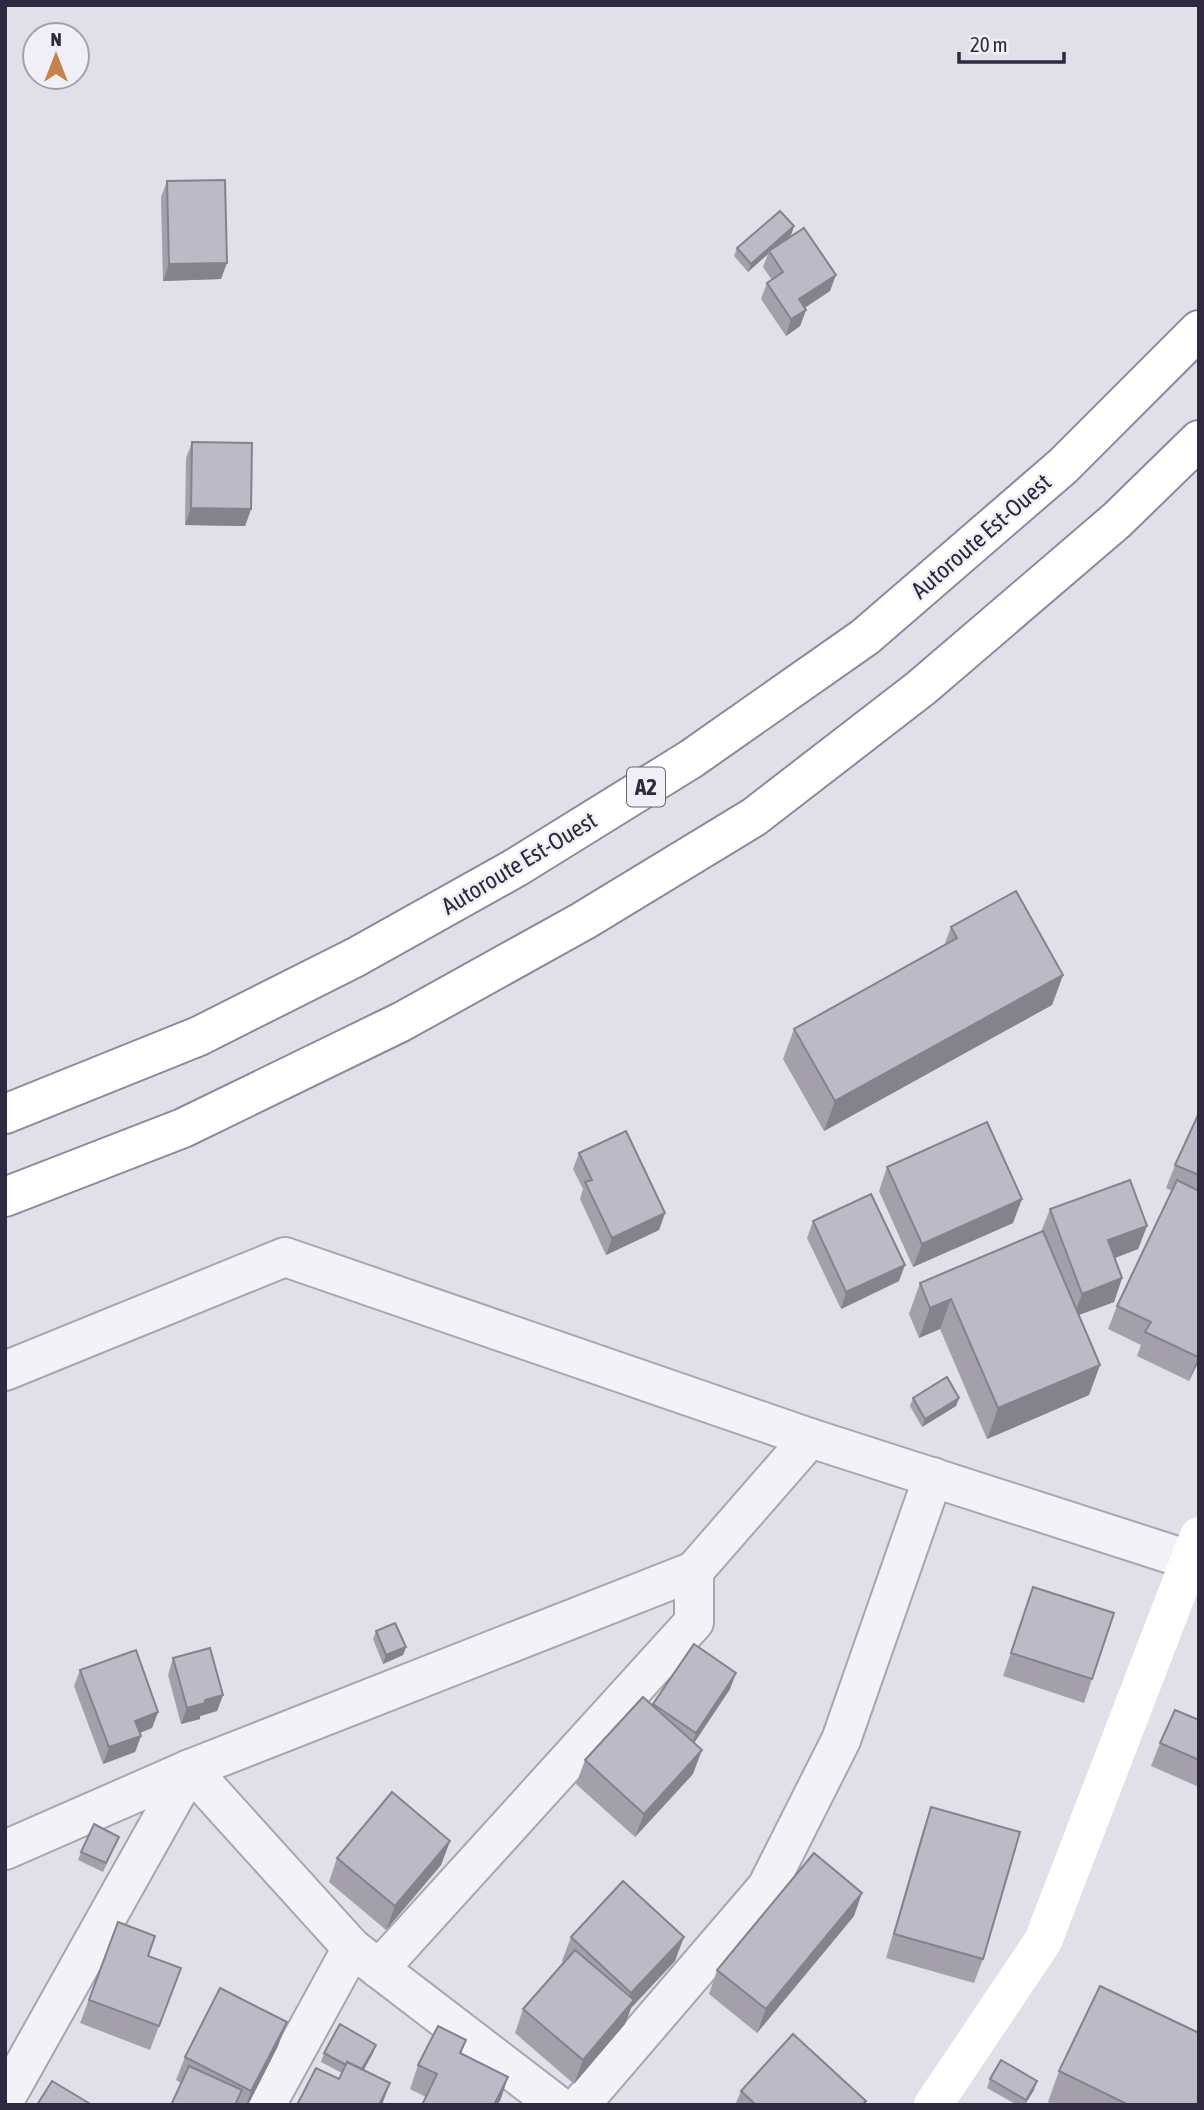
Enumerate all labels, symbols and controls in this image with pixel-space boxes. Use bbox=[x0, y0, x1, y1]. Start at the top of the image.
north arrow bbox=[21, 21, 91, 91]
scale bar bbox=[959, 21, 1064, 65]
text: N bbox=[50, 28, 62, 50]
text: 20 m bbox=[970, 32, 1008, 56]
street label: Autoroute Est-Ouest bbox=[906, 468, 1056, 604]
road number: A2 bbox=[627, 768, 665, 806]
street label: Autoroute Est-Ouest bbox=[437, 806, 601, 920]

